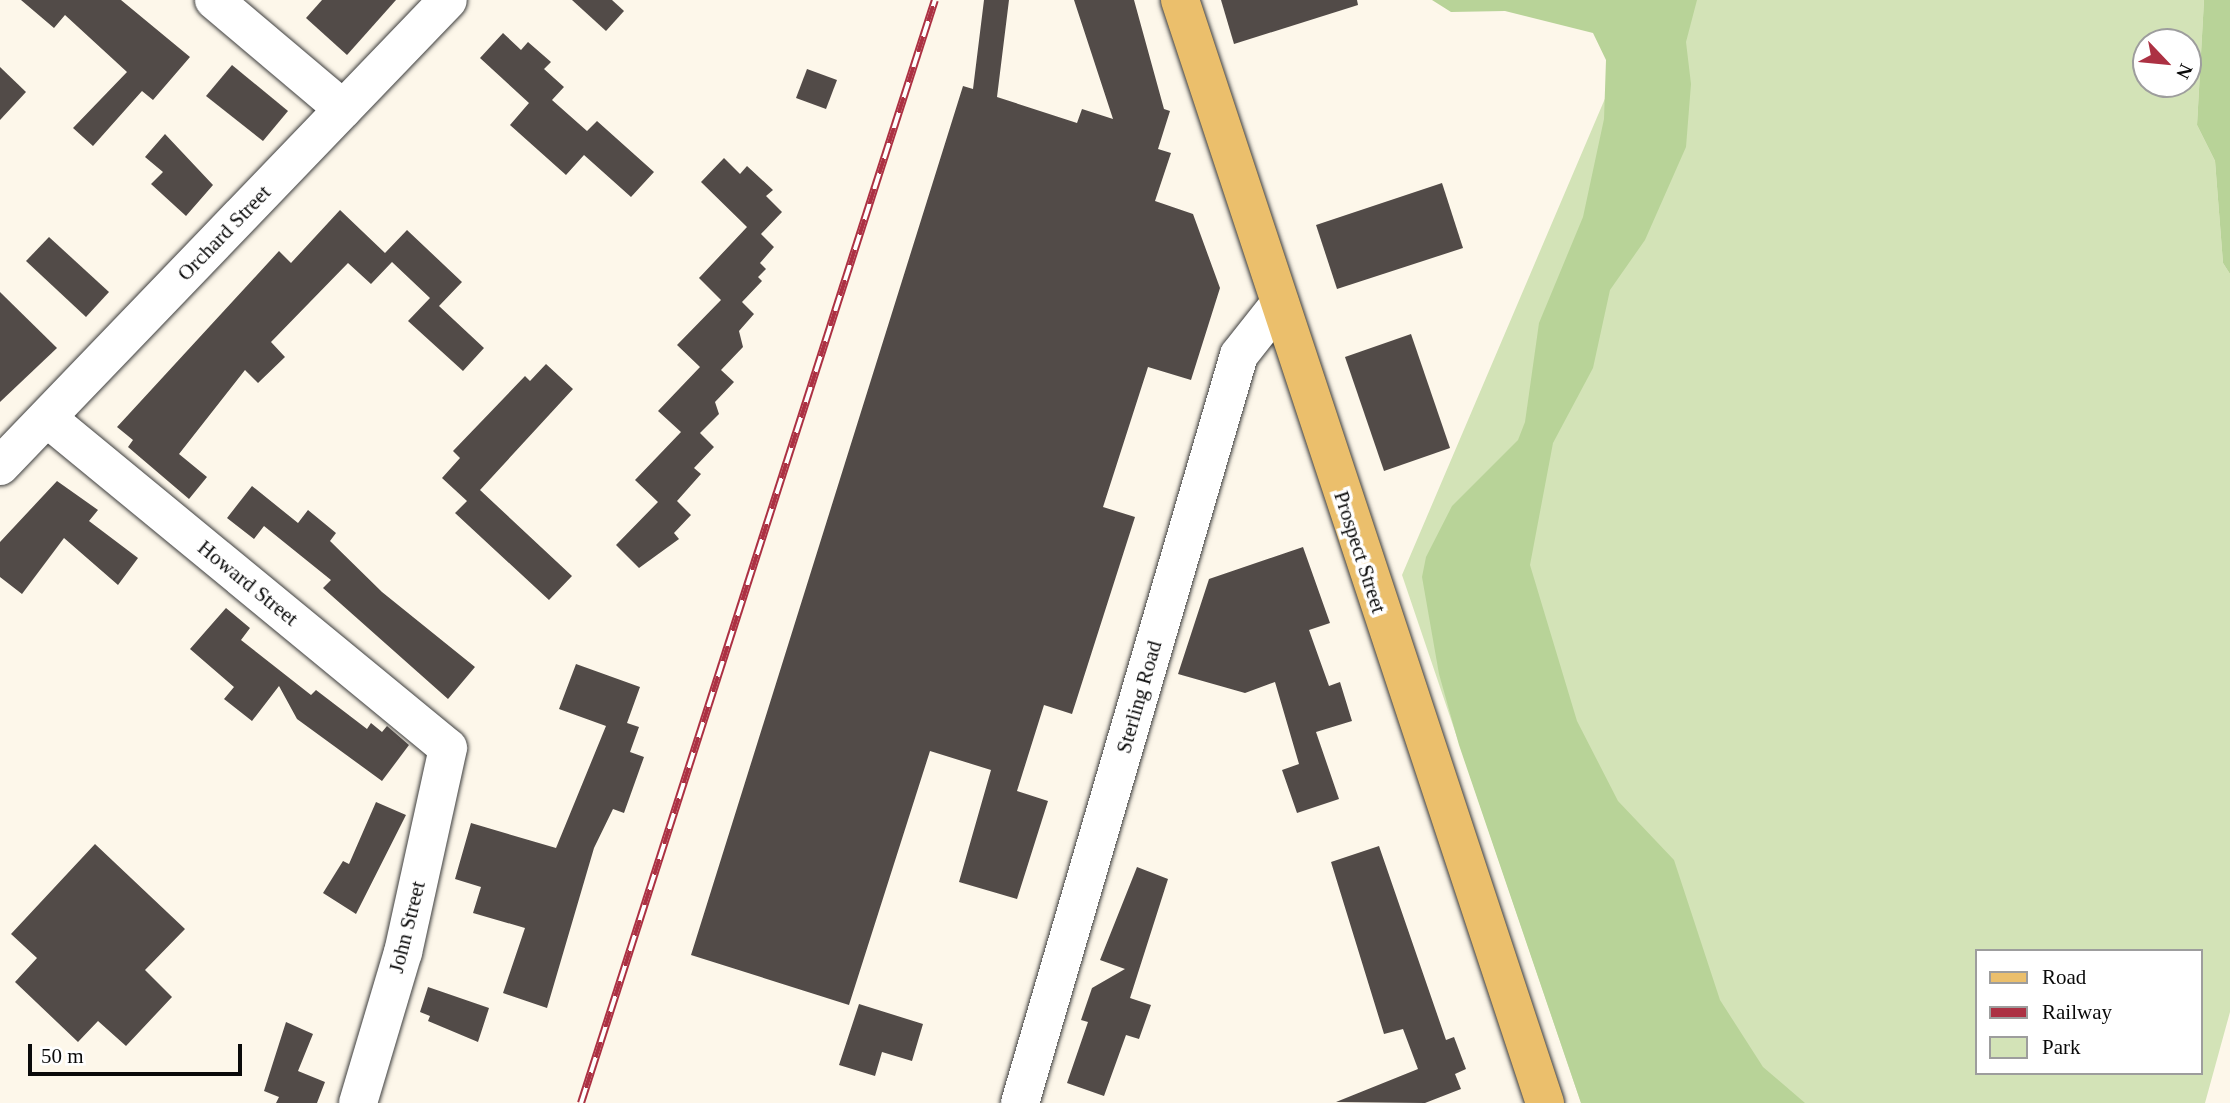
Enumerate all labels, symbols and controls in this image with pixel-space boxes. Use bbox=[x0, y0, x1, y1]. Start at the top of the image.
north arrow bbox=[2132, 28, 2202, 98]
text: N bbox=[2172, 61, 2197, 82]
street label: Orchard Street bbox=[172, 180, 276, 286]
street label: Prospect Street bbox=[1328, 488, 1392, 616]
street label: Howard Street bbox=[193, 535, 303, 631]
street label: Sterling Road bbox=[1111, 638, 1167, 756]
street label: John Street bbox=[383, 878, 431, 976]
legend bbox=[1974, 949, 2202, 1075]
text: Road bbox=[2042, 965, 2086, 989]
text: Railway bbox=[2042, 1000, 2112, 1024]
scale bar bbox=[32, 1030, 245, 1074]
text: Park bbox=[2042, 1035, 2081, 1059]
text: 50 m bbox=[41, 1044, 84, 1068]

